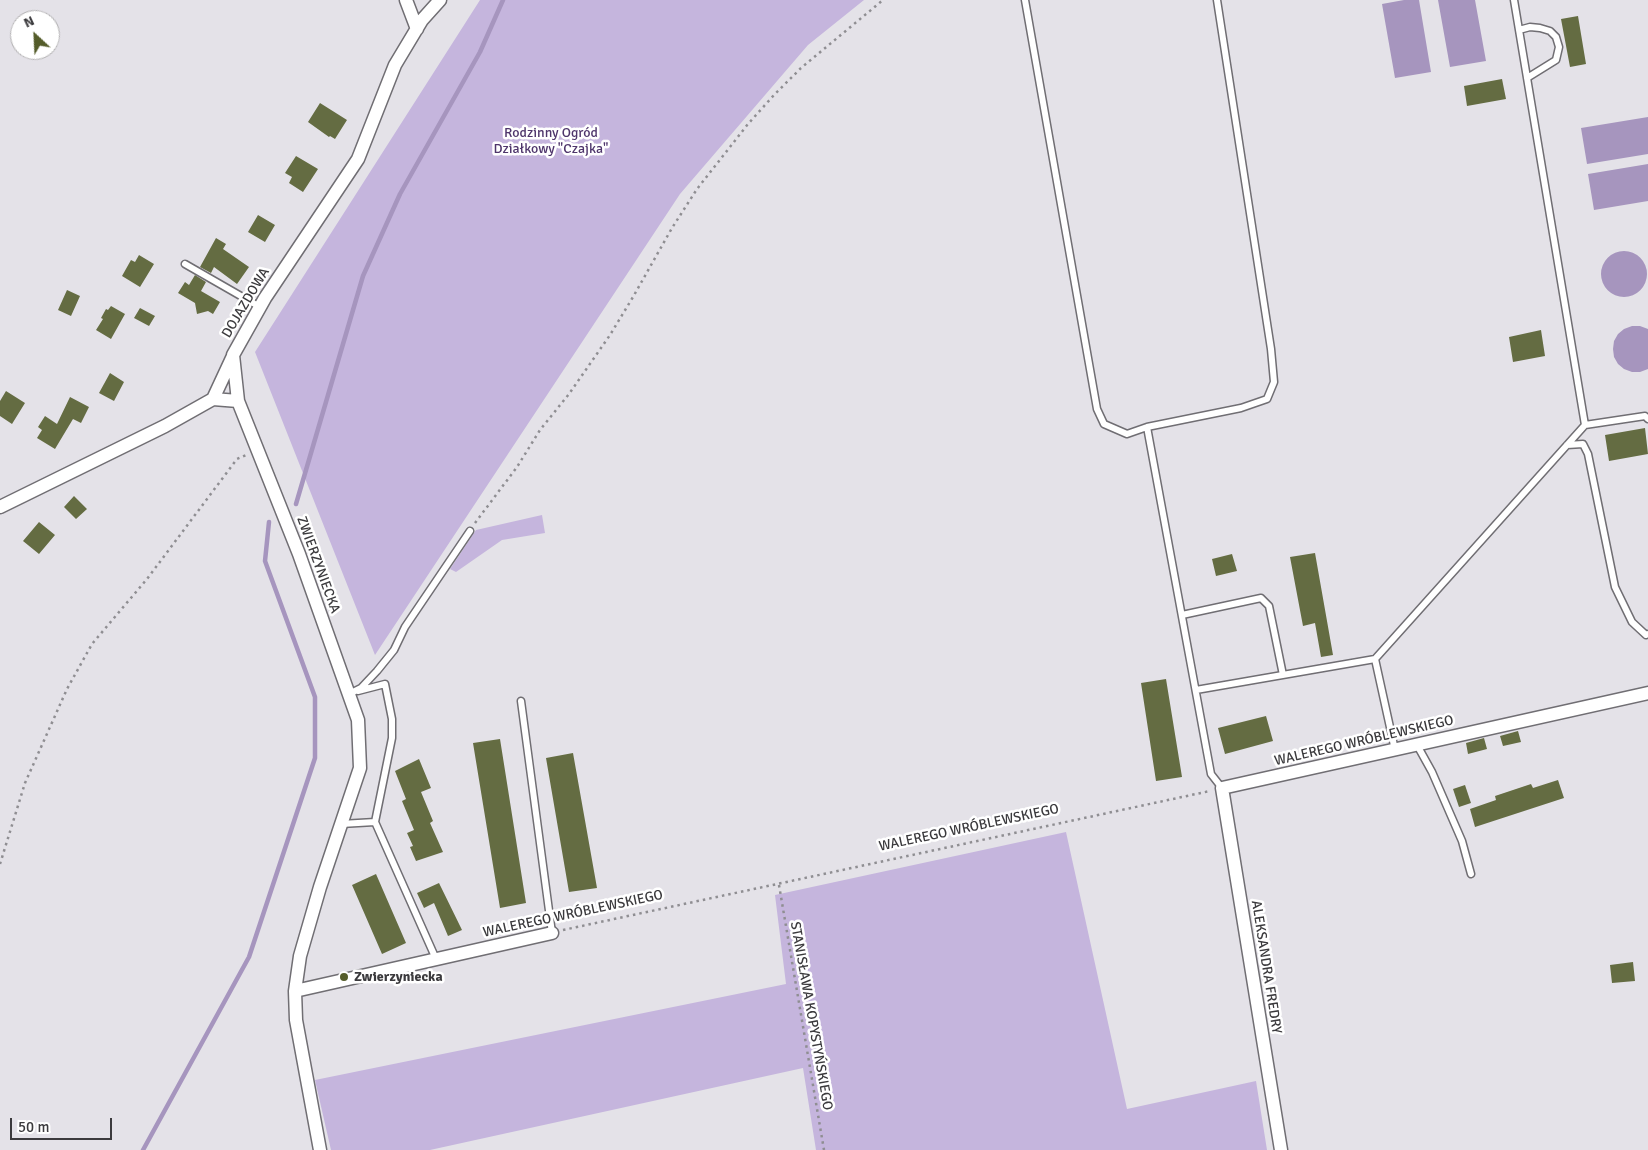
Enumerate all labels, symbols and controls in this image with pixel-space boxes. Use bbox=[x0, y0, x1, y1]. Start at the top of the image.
north arrow bbox=[10, 10, 60, 60]
text: N bbox=[21, 12, 37, 32]
park label: Rodzinny Ogród Działkowy "Czajka" bbox=[494, 125, 608, 158]
street label: DOJAZDOWA bbox=[219, 265, 273, 341]
street label: ZWIERZYNIECKA bbox=[293, 514, 343, 616]
street label: WALEREGO WRÓBLEWSKIEGO bbox=[1273, 712, 1455, 770]
street label: WALEREGO WRÓBLEWSKIEGO bbox=[877, 801, 1061, 855]
street label: WALEREGO WRÓBLEWSKIEGO bbox=[481, 887, 665, 941]
street label: ALEKSANDRA FREDRY bbox=[1247, 899, 1285, 1035]
street label: STANISŁAWA KOPYSTYŃSKIEGO bbox=[786, 920, 836, 1112]
place label: Zwierzyniecka bbox=[354, 969, 443, 985]
marker: Zwierzyniecka bbox=[338, 971, 350, 983]
scale bar bbox=[12, 1108, 115, 1140]
text: 50 m bbox=[18, 1118, 49, 1136]

